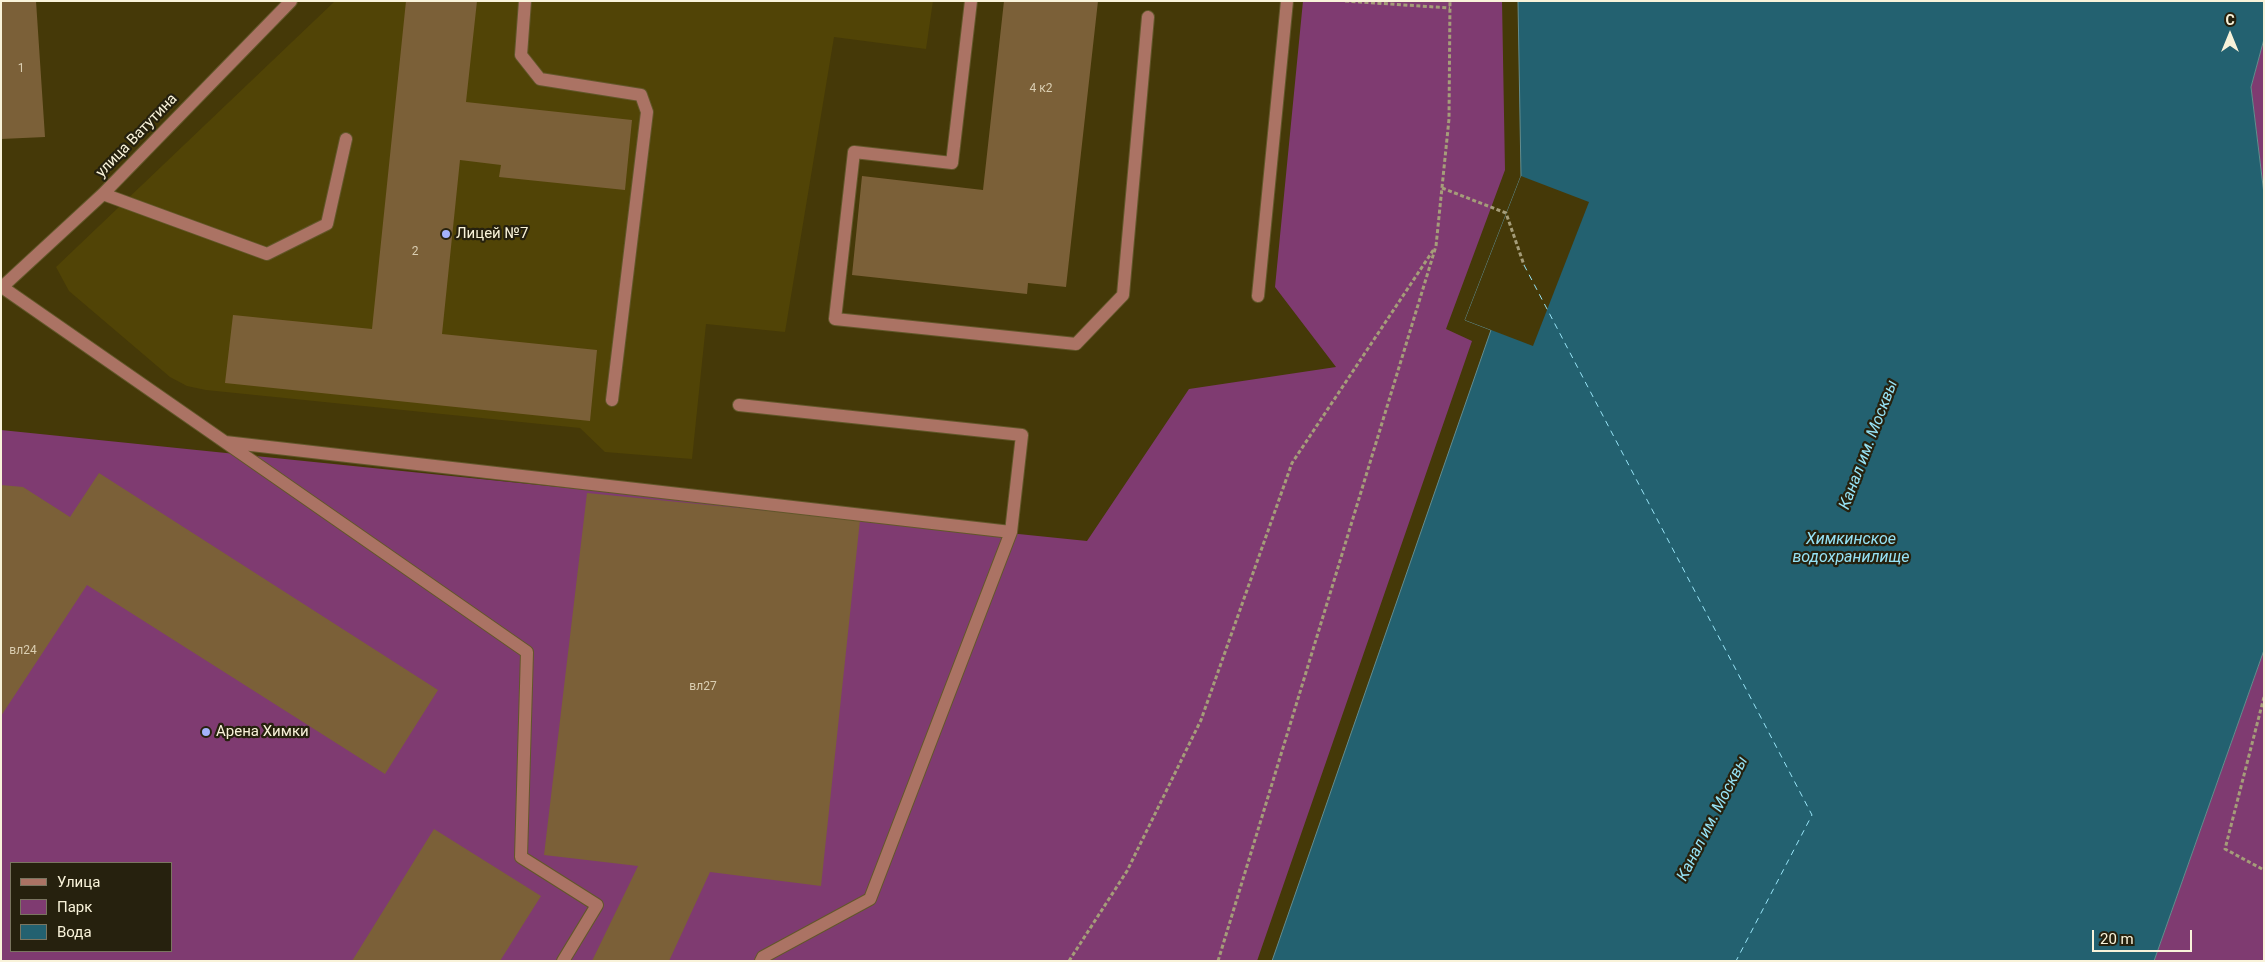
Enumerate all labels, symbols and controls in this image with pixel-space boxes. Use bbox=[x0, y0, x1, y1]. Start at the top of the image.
north arrow bbox=[2205, 10, 2255, 60]
text: С bbox=[2225, 12, 2235, 28]
house number: 1 bbox=[18, 62, 24, 76]
house number: 4 к2 bbox=[1030, 82, 1052, 96]
street label: улица Ватутина bbox=[93, 90, 181, 182]
place label: Лицей №7 bbox=[456, 225, 528, 243]
marker: Лицей №7 bbox=[440, 228, 452, 240]
house number: 2 bbox=[412, 245, 418, 259]
water label: Канал им. Москвы bbox=[1835, 378, 1903, 512]
water label: Химкинское водохранилище bbox=[1792, 530, 1910, 568]
house number: вл24 bbox=[9, 644, 37, 658]
house number: вл27 bbox=[689, 680, 717, 694]
place label: Арена Химки bbox=[216, 723, 309, 741]
marker: Арена Химки bbox=[200, 726, 212, 738]
water label: Канал им. Москвы bbox=[1673, 754, 1753, 884]
legend bbox=[10, 862, 172, 952]
text: Улица bbox=[57, 873, 100, 891]
text: Парк bbox=[57, 898, 92, 916]
scale bar bbox=[2095, 920, 2195, 952]
text: Вода bbox=[57, 923, 92, 941]
text: 20 m bbox=[2100, 930, 2134, 948]

